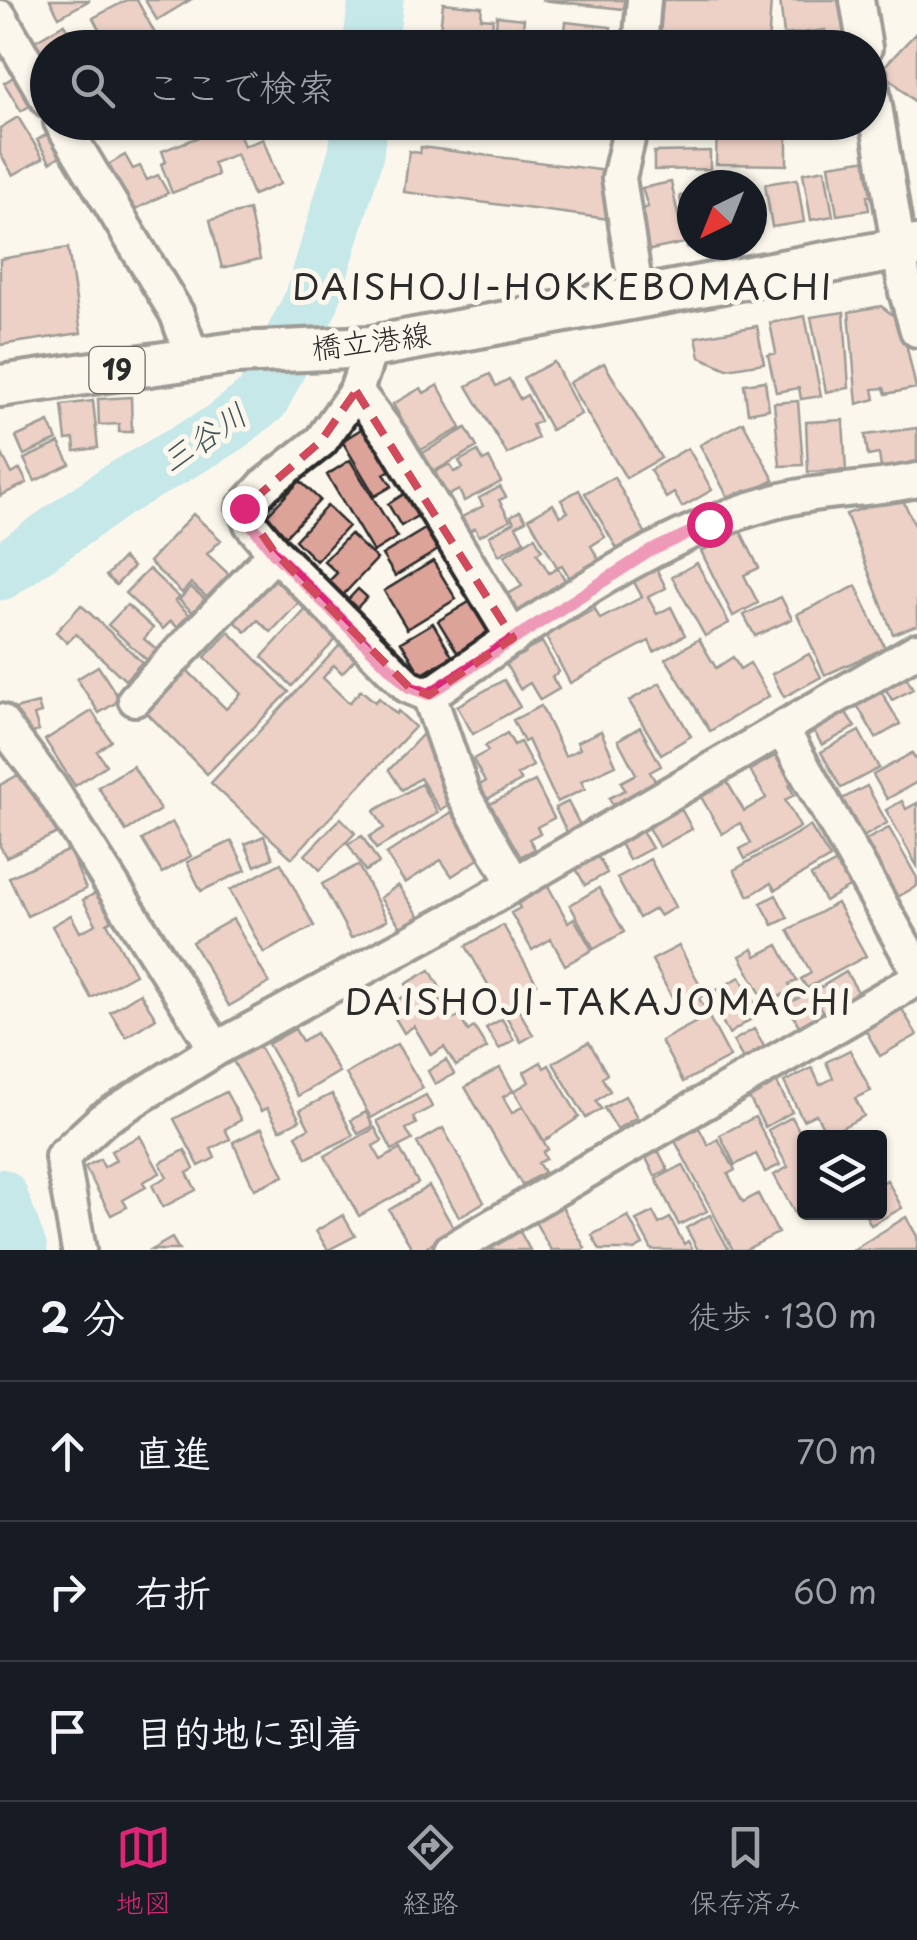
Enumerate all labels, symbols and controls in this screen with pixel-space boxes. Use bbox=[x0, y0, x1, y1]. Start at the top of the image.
search box bbox=[30, 30, 887, 140]
text: ここで検索 bbox=[145, 57, 335, 114]
icon: search bbox=[65, 58, 120, 113]
north arrow bbox=[677, 170, 767, 260]
district label: DAISHOJI-HOKKEBOMACHI bbox=[292, 259, 834, 312]
street label: 橋立港線 bbox=[308, 310, 433, 369]
road number: 19 bbox=[90, 347, 144, 393]
water label: 三谷川 bbox=[150, 390, 256, 483]
route end bbox=[222, 486, 268, 532]
route start bbox=[687, 502, 733, 548]
district label: DAISHOJI-TAKAJOMACHI bbox=[345, 974, 853, 1027]
map controls bbox=[797, 1130, 887, 1220]
button: layers bbox=[797, 1130, 887, 1220]
text: 2 分 bbox=[40, 1284, 125, 1347]
text: 徒歩 · 130 m bbox=[688, 1291, 877, 1339]
text: 直進 bbox=[135, 1423, 211, 1480]
icon: ahead bbox=[40, 1424, 95, 1479]
text: 70 m bbox=[797, 1427, 877, 1475]
text: 右折 bbox=[135, 1563, 211, 1620]
icon: right bbox=[40, 1564, 95, 1619]
text: 60 m bbox=[793, 1567, 877, 1615]
text: 目的地に到着 bbox=[135, 1703, 363, 1760]
icon: arrive bbox=[40, 1704, 95, 1759]
tab: 地図 bbox=[115, 1820, 172, 1923]
tab: 経路 bbox=[402, 1820, 459, 1923]
tab: 保存済み bbox=[689, 1820, 802, 1923]

